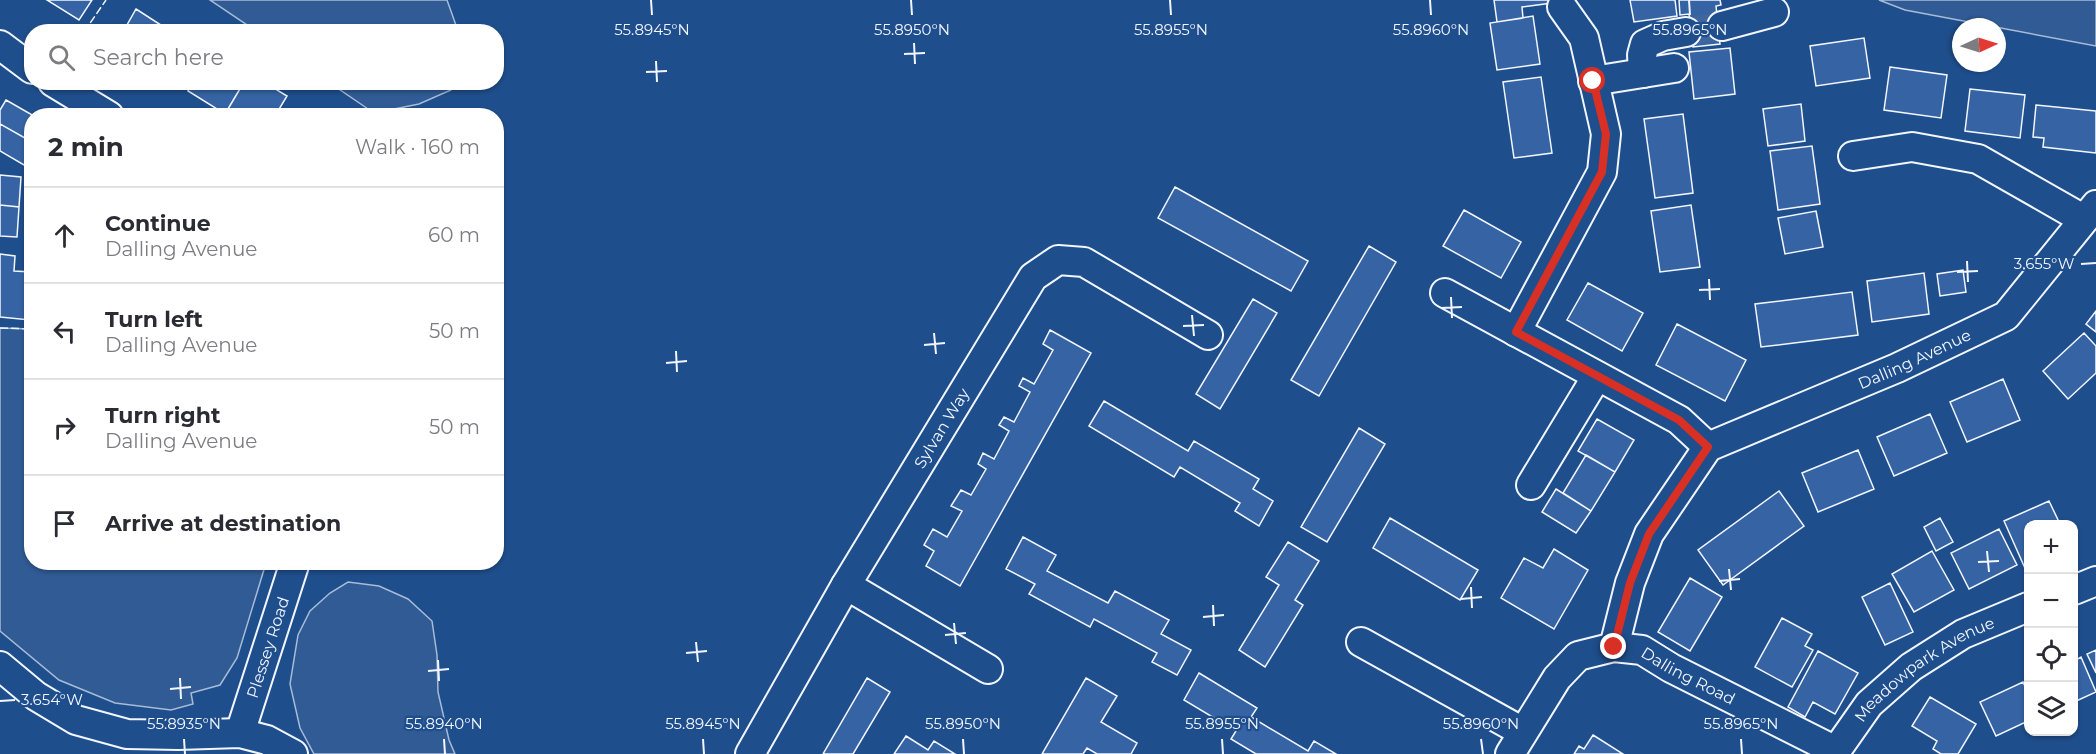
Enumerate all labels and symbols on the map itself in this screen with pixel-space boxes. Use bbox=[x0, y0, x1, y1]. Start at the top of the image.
north arrow bbox=[1952, 18, 2006, 72]
text: 55.8945°N bbox=[614, 20, 690, 39]
text: 55.8950°N bbox=[874, 20, 950, 39]
text: 55.8955°N bbox=[1134, 20, 1208, 39]
text: 55.8960°N bbox=[1393, 20, 1469, 39]
text: 55.8965°N bbox=[1653, 20, 1727, 39]
route start bbox=[1579, 67, 1605, 93]
text: 3.655°W bbox=[2014, 254, 2075, 273]
street label: Dalling Avenue bbox=[1855, 325, 1974, 393]
street label: Sylvan Way bbox=[910, 384, 973, 472]
street label: Plessey Road bbox=[242, 594, 293, 700]
street label: Meadowpark Avenue bbox=[1850, 613, 1997, 725]
route end bbox=[1600, 633, 1626, 659]
street label: Dalling Road bbox=[1638, 643, 1738, 708]
text: 3.654°W bbox=[21, 690, 83, 709]
text: 55.8935°N bbox=[147, 714, 221, 733]
text: 55.8940°N bbox=[405, 714, 483, 733]
text: 55.8945°N bbox=[665, 714, 741, 733]
text: 55.8950°N bbox=[925, 714, 1001, 733]
text: 55.8955°N bbox=[1185, 714, 1259, 733]
text: 55.8960°N bbox=[1443, 714, 1519, 733]
text: 55.8965°N bbox=[1704, 714, 1778, 733]

